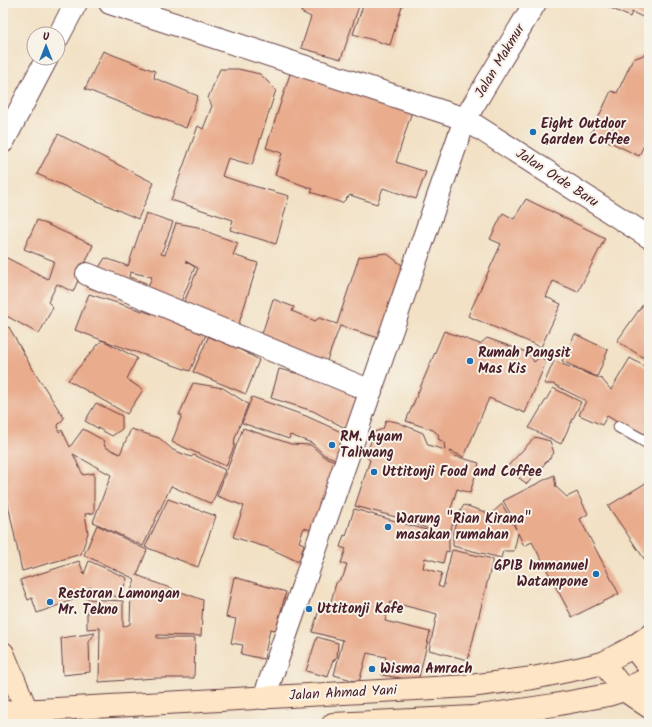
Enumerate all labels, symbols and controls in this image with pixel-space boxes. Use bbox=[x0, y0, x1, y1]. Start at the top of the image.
street label: Jalan Makmur bbox=[469, 19, 531, 102]
north arrow bbox=[26, 26, 66, 66]
text: U bbox=[43, 28, 50, 46]
place label: Eight Outdoor Garden Coffee bbox=[541, 113, 630, 151]
marker: Eight Outdoor Garden Coffee bbox=[528, 127, 538, 137]
street label: Jalan Orde Baru bbox=[511, 143, 603, 213]
place label: Rumah Pangsit Mas Kis bbox=[478, 342, 572, 380]
marker: Rumah Pangsit Mas Kis bbox=[465, 356, 475, 366]
place label: RM. Ayam Taliwang bbox=[340, 426, 403, 464]
marker: RM. Ayam Taliwang bbox=[327, 440, 337, 450]
place label: Uttitonji Food and Coffee bbox=[382, 461, 542, 483]
marker: Uttitonji Food and Coffee bbox=[369, 467, 379, 477]
place label: Warung "Rian Kirana" masakan rumahan bbox=[396, 508, 531, 546]
marker: Warung "Rian Kirana" masakan rumahan bbox=[383, 522, 393, 532]
place label: GPIB Immanuel Watampone bbox=[494, 555, 588, 593]
marker: GPIB Immanuel Watampone bbox=[591, 569, 601, 579]
place label: Restoran Lamongan Mr. Tekno bbox=[58, 583, 180, 621]
marker: Restoran Lamongan Mr. Tekno bbox=[45, 597, 55, 607]
place label: Uttitonji Kafe bbox=[317, 598, 403, 620]
marker: Uttitonji Kafe bbox=[304, 604, 314, 614]
place label: Wisma Amrach bbox=[380, 658, 473, 680]
marker: Wisma Amrach bbox=[367, 664, 377, 674]
street label: Jalan Ahmad Yani bbox=[289, 679, 398, 707]

